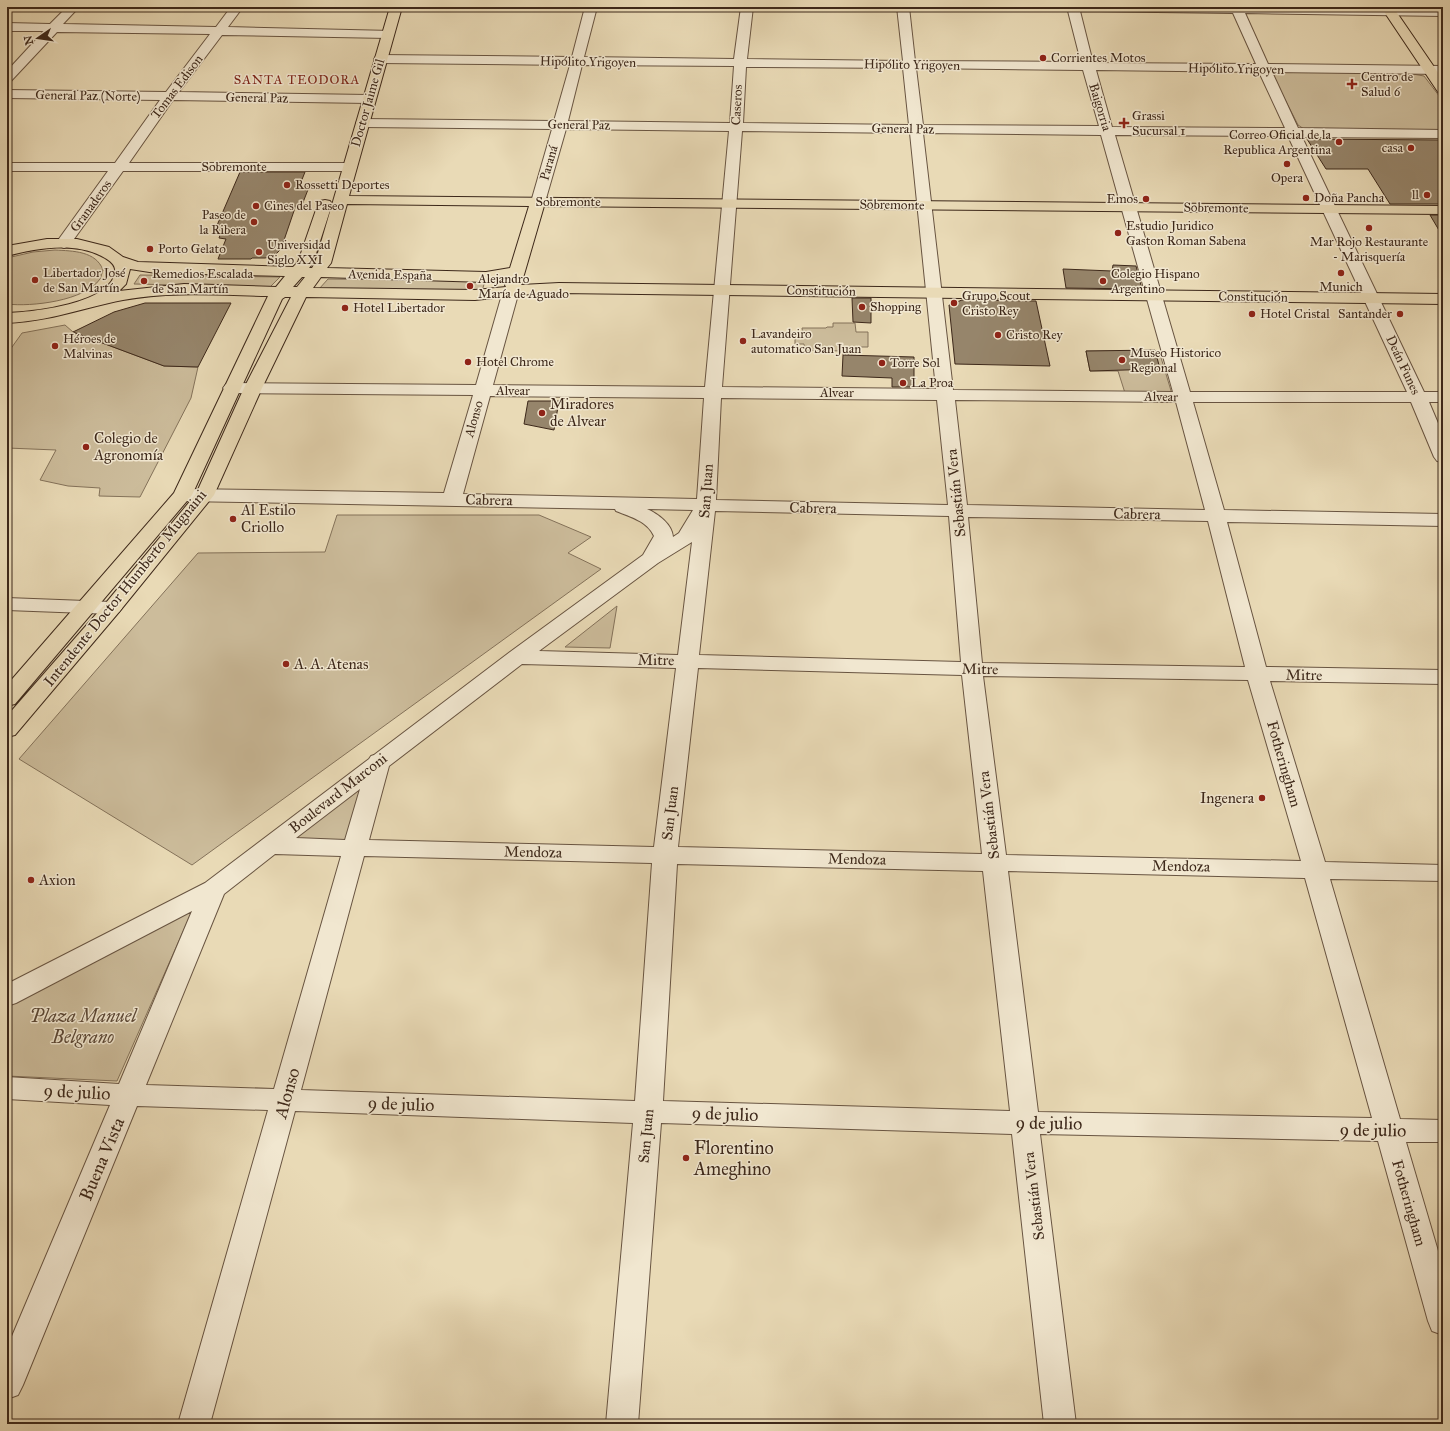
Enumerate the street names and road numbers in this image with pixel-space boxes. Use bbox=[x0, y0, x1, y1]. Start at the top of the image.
street label: Tomas Edison bbox=[148, 52, 206, 122]
street label: Hipólito Yrigoyen bbox=[540, 53, 636, 71]
street label: Hipólito Yrigoyen bbox=[864, 56, 960, 74]
street label: Doctor Jaime Gil bbox=[348, 57, 388, 149]
street label: Hipólito Yrigoyen bbox=[1188, 60, 1284, 78]
street label: Baigorria bbox=[1085, 81, 1115, 133]
street label: Caseros bbox=[728, 84, 746, 126]
street label: General Paz (Norte) bbox=[35, 87, 141, 105]
street label: General Paz bbox=[225, 89, 289, 107]
street label: General Paz bbox=[547, 116, 611, 134]
street label: General Paz bbox=[871, 120, 935, 138]
street label: Paraná bbox=[536, 143, 562, 182]
street label: Sobremonte bbox=[201, 159, 267, 175]
street label: Granaderos bbox=[67, 177, 115, 235]
street label: Sobremonte bbox=[535, 194, 601, 210]
street label: Sobremonte bbox=[859, 196, 925, 214]
street label: Sobremonte bbox=[1183, 199, 1249, 217]
street label: Avenida España bbox=[347, 266, 432, 284]
street label: Constitución bbox=[786, 282, 856, 300]
street label: Constitución bbox=[1218, 288, 1288, 306]
street label: Deán Funes bbox=[1382, 333, 1424, 397]
street label: Alvear bbox=[495, 383, 530, 399]
street label: Alvear bbox=[819, 385, 854, 401]
street label: Alvear bbox=[1143, 389, 1178, 405]
street label: Alonso bbox=[461, 399, 487, 440]
street label: Sebastián Vera bbox=[942, 447, 970, 538]
street label: San Juan bbox=[695, 463, 718, 519]
street label: Intendente Doctor Humberto Mugnaini bbox=[40, 486, 210, 690]
street label: Cabrera bbox=[465, 491, 514, 509]
street label: Cabrera bbox=[789, 499, 838, 517]
street label: Cabrera bbox=[1113, 505, 1162, 523]
street label: Mitre bbox=[638, 651, 674, 669]
street label: Mitre bbox=[962, 660, 998, 678]
street label: Mitre bbox=[1286, 666, 1322, 684]
street label: Fotheringham bbox=[1263, 719, 1305, 810]
street label: Boulevard Marconi bbox=[285, 749, 391, 837]
street label: Sebastián Vera bbox=[975, 769, 1003, 860]
street label: San Juan bbox=[658, 785, 683, 841]
street label: Mendoza bbox=[504, 842, 563, 862]
street label: Mendoza bbox=[828, 849, 887, 869]
street label: Mendoza bbox=[1152, 856, 1211, 876]
street label: Alonso bbox=[269, 1065, 305, 1122]
street label: 9 de julio bbox=[43, 1079, 111, 1105]
street label: 9 de julio bbox=[367, 1092, 435, 1116]
street label: 9 de julio bbox=[691, 1102, 759, 1126]
street label: San Juan bbox=[635, 1108, 658, 1164]
street label: 9 de julio bbox=[1015, 1111, 1083, 1135]
street label: Buena Vista bbox=[75, 1114, 130, 1204]
street label: 9 de julio bbox=[1339, 1118, 1407, 1142]
street label: Sebastián Vera bbox=[1020, 1150, 1048, 1241]
street label: Fotheringham bbox=[1388, 1158, 1430, 1249]

